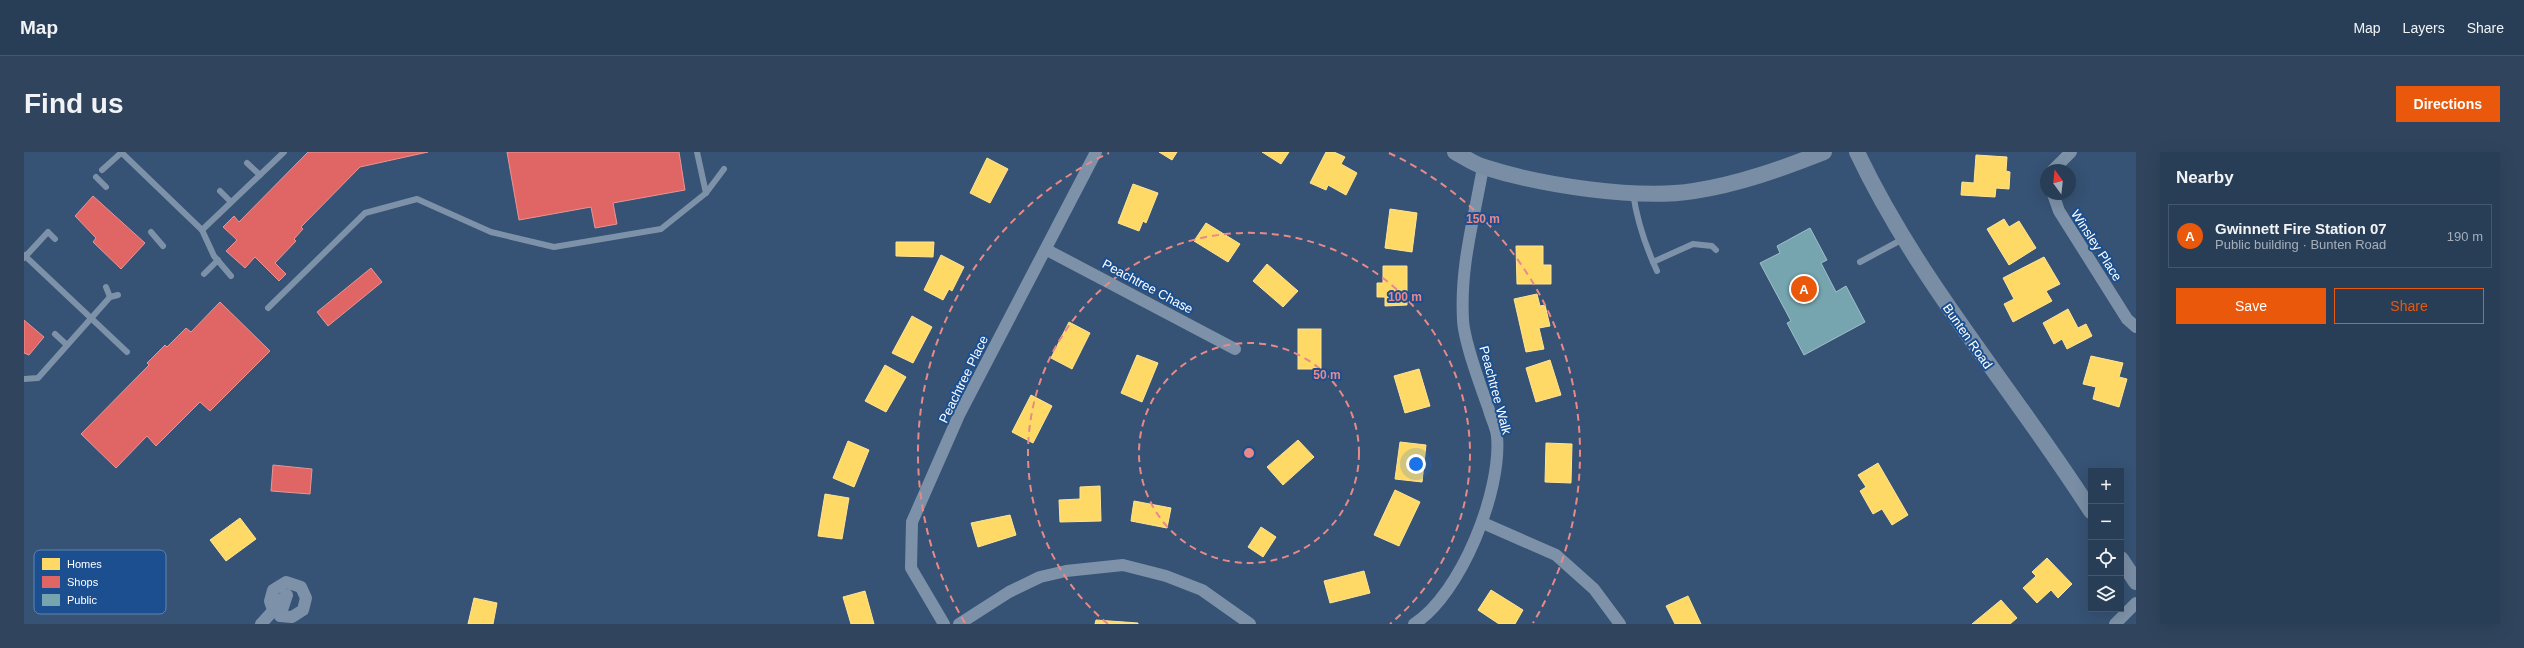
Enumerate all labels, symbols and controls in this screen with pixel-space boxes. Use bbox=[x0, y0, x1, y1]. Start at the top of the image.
text: Map bbox=[20, 17, 58, 38]
text: Map bbox=[2353, 20, 2381, 36]
text: Layers bbox=[2403, 20, 2445, 36]
text: Share bbox=[2467, 20, 2504, 36]
button: Directions bbox=[2396, 86, 2500, 122]
text: Find us bbox=[24, 88, 124, 119]
north arrow bbox=[2040, 164, 2076, 200]
text: Nearby bbox=[2176, 168, 2234, 187]
street label: Winsley Place bbox=[2068, 207, 2125, 284]
text: 150 m bbox=[1466, 212, 1500, 226]
text: Gwinnett Fire Station 07 bbox=[2215, 220, 2387, 237]
text: A bbox=[2185, 229, 2195, 244]
text: 190 m bbox=[2447, 229, 2483, 244]
text: Public building · Bunten Road bbox=[2215, 237, 2386, 252]
street label: Peachtree Chase bbox=[1100, 256, 1196, 317]
pin: A bbox=[1791, 274, 1817, 304]
button: Save bbox=[2176, 288, 2326, 324]
button: Share bbox=[2334, 288, 2484, 324]
text: 100 m bbox=[1388, 290, 1422, 304]
street label: Bunten Road bbox=[1940, 301, 1996, 372]
street label: Peachtree Place bbox=[936, 333, 991, 425]
street label: Peachtree Walk bbox=[1476, 344, 1515, 437]
text: 50 m bbox=[1313, 368, 1341, 382]
centre of rings bbox=[1242, 446, 1256, 460]
your location bbox=[1406, 454, 1426, 474]
map controls bbox=[2088, 468, 2124, 612]
button: + bbox=[2088, 468, 2124, 504]
button: − bbox=[2088, 504, 2124, 540]
button: locate bbox=[2088, 540, 2124, 576]
legend bbox=[34, 550, 166, 614]
text: Homes bbox=[67, 558, 102, 570]
text: Shops bbox=[67, 576, 99, 588]
button: layers bbox=[2088, 576, 2124, 612]
text: Public bbox=[67, 594, 97, 606]

